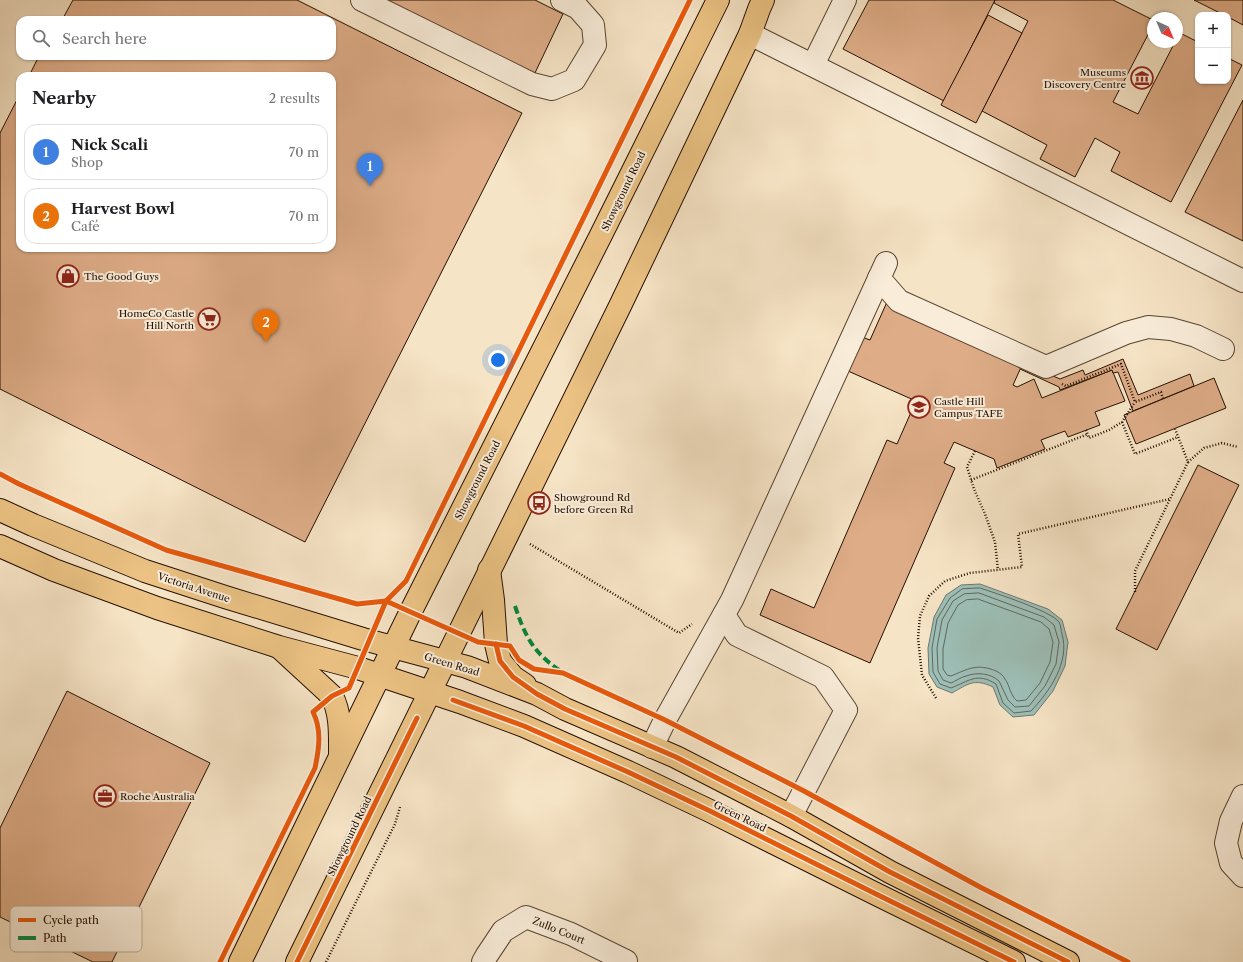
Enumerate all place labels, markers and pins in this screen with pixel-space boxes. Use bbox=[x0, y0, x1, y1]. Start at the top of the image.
museum icon: Museums Discovery Centre bbox=[1129, 65, 1155, 91]
place label: Museums Discovery Centre bbox=[1044, 66, 1126, 91]
pin: 1 bbox=[357, 153, 383, 186]
shop icon: The Good Guys bbox=[55, 263, 81, 289]
place label: The Good Guys bbox=[84, 270, 159, 283]
supermarket icon: HomeCo Castle Hill North bbox=[196, 306, 222, 332]
place label: HomeCo Castle Hill North bbox=[119, 307, 195, 332]
pin: 2 bbox=[253, 309, 279, 342]
school or university icon: Castle Hill Campus TAFE bbox=[906, 394, 932, 420]
place label: Castle Hill Campus TAFE bbox=[934, 395, 1003, 420]
bus stop icon: Showground Rd before Green Rd bbox=[526, 490, 552, 516]
place label: Showground Rd before Green Rd bbox=[554, 491, 633, 516]
office icon: Roche Australia bbox=[92, 783, 118, 809]
place label: Roche Australia bbox=[120, 790, 195, 803]

